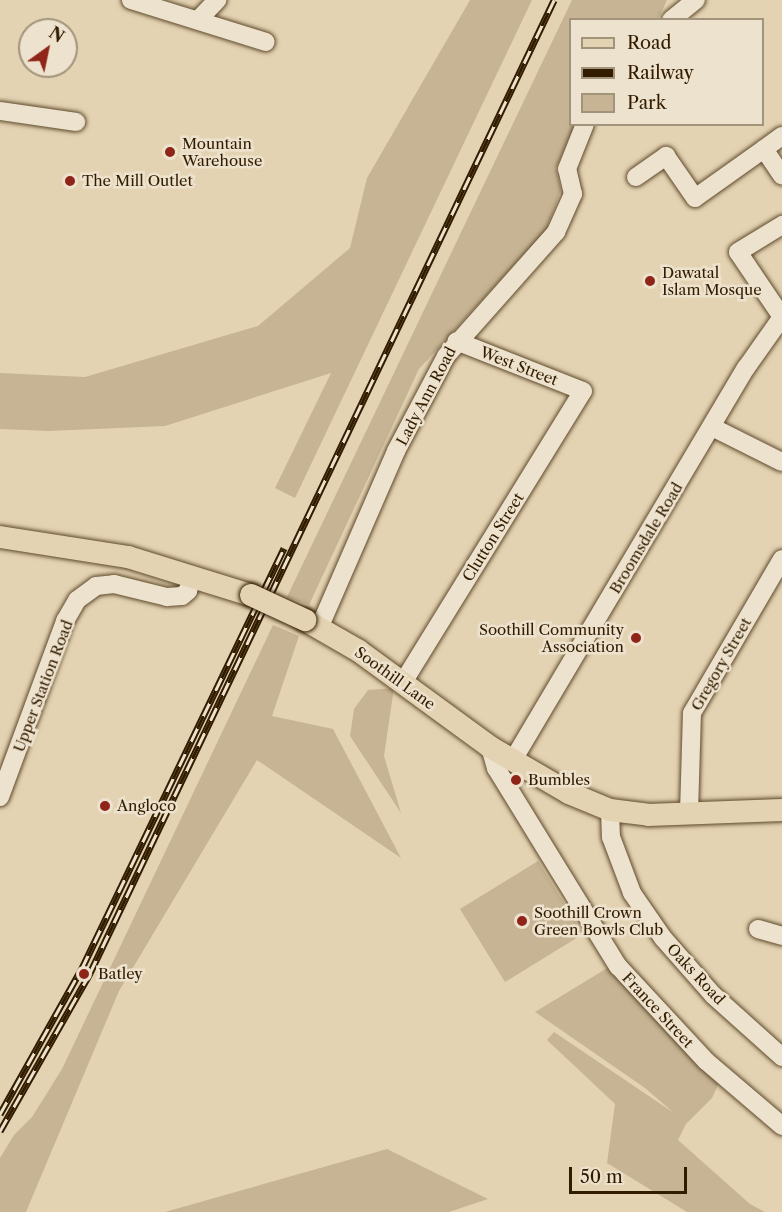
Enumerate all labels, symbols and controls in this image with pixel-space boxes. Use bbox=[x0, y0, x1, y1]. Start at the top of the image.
north arrow bbox=[18, 18, 78, 78]
legend bbox=[569, 18, 764, 126]
text: N bbox=[45, 22, 68, 47]
text: Road bbox=[627, 32, 672, 54]
text: Railway bbox=[627, 62, 694, 84]
text: Park bbox=[627, 92, 666, 114]
place label: Mountain Warehouse bbox=[182, 134, 262, 169]
marker: Mountain Warehouse bbox=[163, 145, 177, 159]
place label: The Mill Outlet bbox=[82, 172, 193, 190]
marker: The Mill Outlet bbox=[63, 174, 77, 188]
place label: Dawatal Islam Mosque bbox=[662, 263, 762, 298]
marker: Dawatal Islam Mosque bbox=[643, 274, 657, 288]
street label: Lady Ann Road bbox=[392, 343, 460, 449]
street label: West Street bbox=[478, 343, 560, 389]
street label: Broomsdale Road bbox=[606, 479, 686, 597]
street label: Clutton Street bbox=[459, 489, 527, 585]
street label: Gregory Street bbox=[687, 614, 755, 714]
street label: Upper Station Road bbox=[9, 617, 77, 755]
place label: Soothill Community Association bbox=[479, 620, 624, 655]
marker: Soothill Community Association bbox=[629, 631, 643, 645]
street label: Soothill Lane bbox=[351, 643, 439, 713]
place label: Bumbles bbox=[528, 771, 590, 789]
marker: Bumbles bbox=[509, 773, 523, 787]
place label: Angloco bbox=[117, 797, 176, 815]
marker: Angloco bbox=[98, 799, 112, 813]
place label: Soothill Crown Green Bowls Club bbox=[534, 903, 663, 938]
marker: Soothill Crown Green Bowls Club bbox=[515, 914, 529, 928]
street label: Oaks Road bbox=[663, 940, 729, 1008]
marker: Batley bbox=[75, 965, 93, 983]
place label: Batley bbox=[98, 965, 143, 983]
street label: France Street bbox=[619, 969, 697, 1051]
scale bar bbox=[572, 1155, 690, 1193]
text: 50 m bbox=[580, 1166, 623, 1188]

